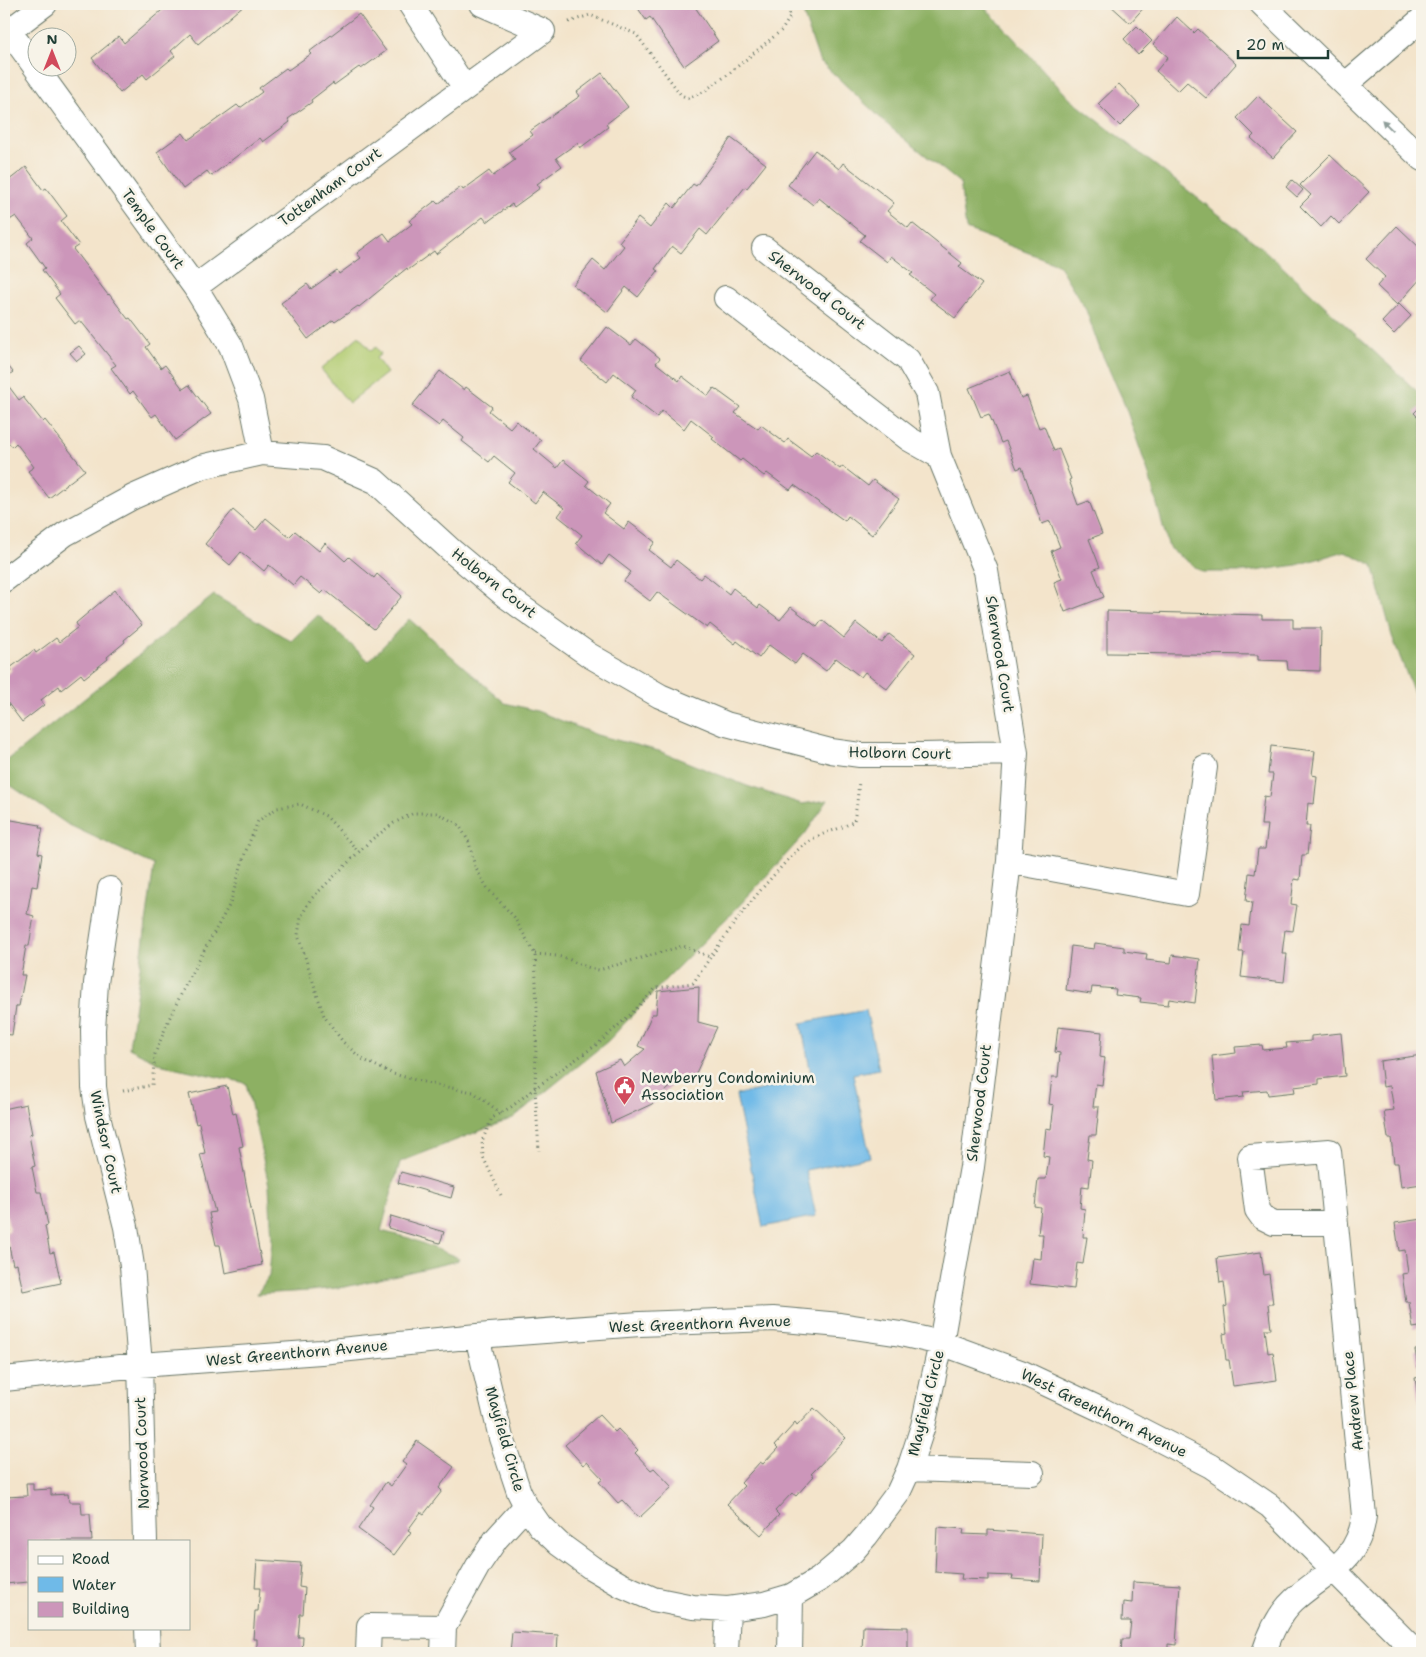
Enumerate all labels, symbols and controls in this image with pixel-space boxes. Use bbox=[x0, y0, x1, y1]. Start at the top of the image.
north arrow bbox=[28, 28, 78, 78]
scale bar bbox=[1238, 28, 1328, 60]
text: N bbox=[46, 30, 58, 48]
text: 20 m bbox=[1246, 35, 1285, 55]
one-way arrow bbox=[1382, 119, 1394, 131]
street label: Tottenham Court bbox=[275, 143, 385, 231]
street label: Temple Court bbox=[117, 185, 189, 273]
street label: Sherwood Court bbox=[764, 246, 870, 334]
street label: Holborn Court bbox=[447, 543, 541, 623]
street label: Sherwood Court bbox=[981, 594, 1019, 714]
street label: Holborn Court bbox=[848, 742, 952, 764]
street label: Sherwood Court bbox=[962, 1043, 996, 1163]
place label: Newberry Condominium Association bbox=[641, 1068, 815, 1105]
public building icon: Newberry Condominium Association bbox=[613, 1075, 637, 1106]
street label: Windsor Court bbox=[85, 1089, 127, 1195]
street label: West Greenthorn Avenue bbox=[609, 1311, 791, 1337]
street label: West Greenthorn Avenue bbox=[205, 1335, 389, 1371]
street label: Mayfield Circle bbox=[903, 1348, 949, 1458]
street label: Andrew Place bbox=[1338, 1350, 1368, 1452]
street label: West Greenthorn Avenue bbox=[1018, 1364, 1190, 1462]
street label: Mayfield Circle bbox=[480, 1384, 530, 1494]
street label: Norwood Court bbox=[130, 1396, 154, 1510]
legend bbox=[28, 1540, 190, 1630]
text: Road bbox=[72, 1549, 110, 1569]
text: Water bbox=[72, 1575, 116, 1595]
text: Building bbox=[72, 1599, 129, 1619]

